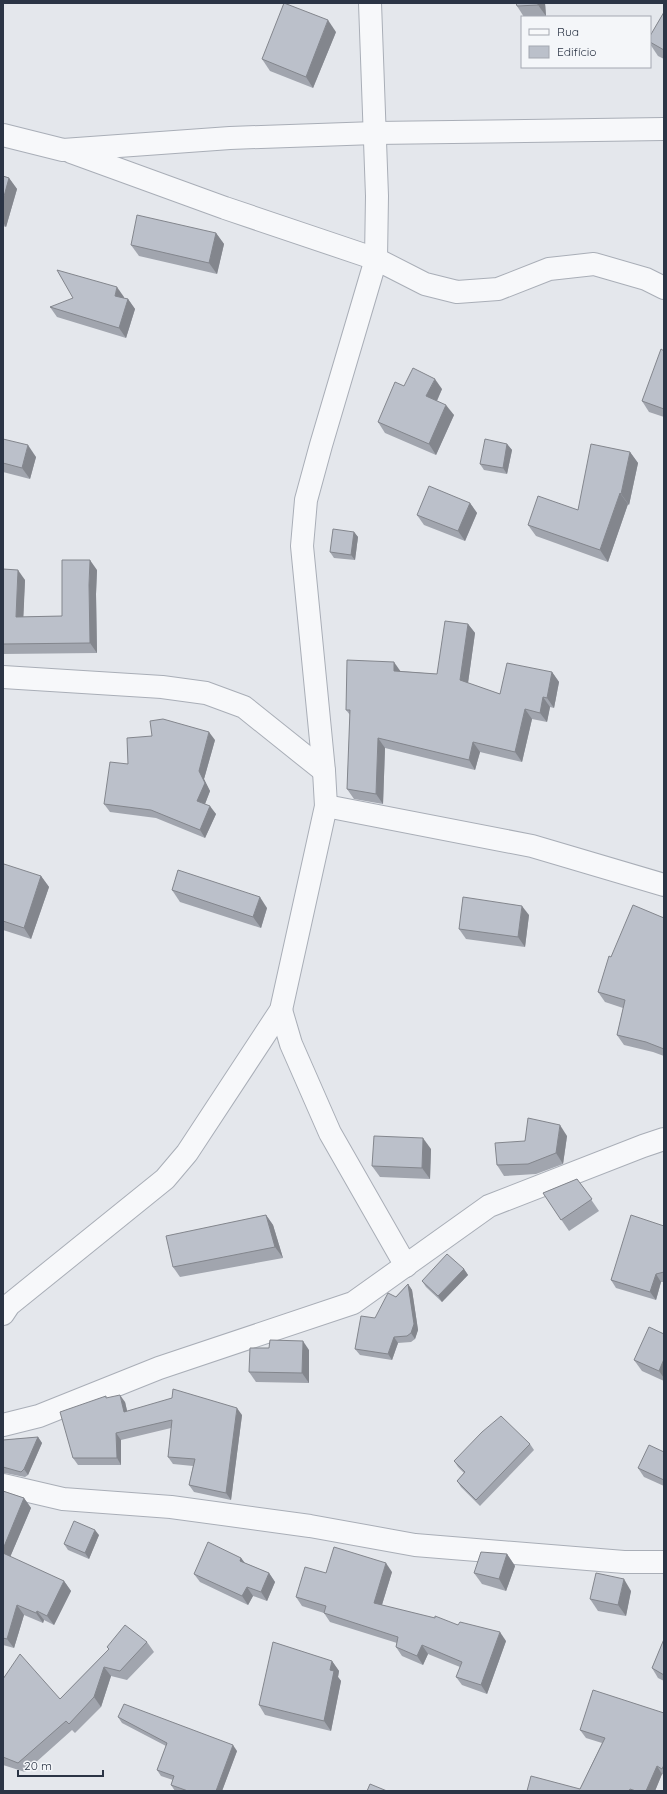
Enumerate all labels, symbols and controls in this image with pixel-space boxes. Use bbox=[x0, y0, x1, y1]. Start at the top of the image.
legend bbox=[521, 16, 651, 68]
text: Rua bbox=[557, 24, 579, 39]
text: Edifício bbox=[557, 44, 597, 59]
scale bar bbox=[18, 1752, 103, 1778]
text: 20 m bbox=[24, 1758, 52, 1773]

